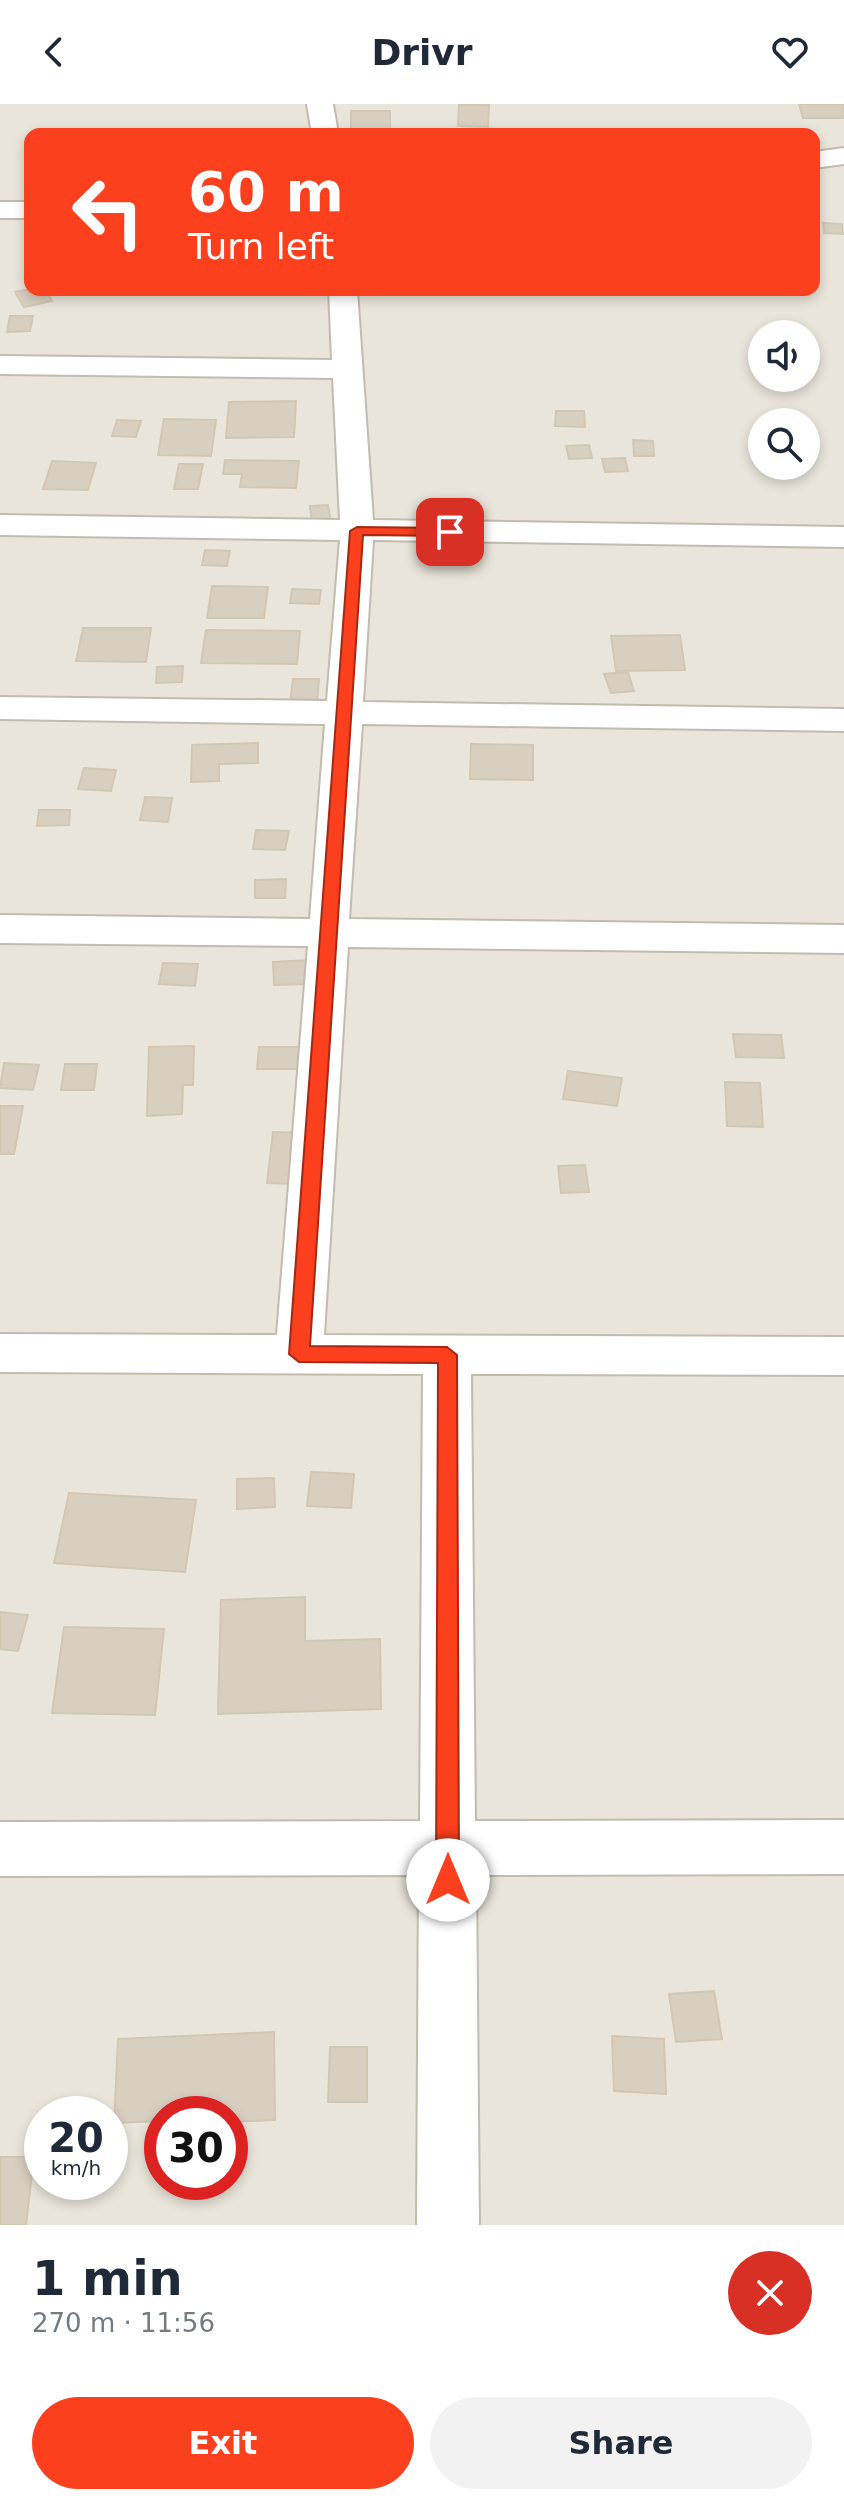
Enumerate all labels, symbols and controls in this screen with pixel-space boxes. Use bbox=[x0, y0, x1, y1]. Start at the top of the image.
icon: back bbox=[32, 30, 76, 74]
icon: heart bbox=[768, 30, 812, 74]
text: Drivr bbox=[371, 32, 473, 73]
text: 60 m bbox=[188, 159, 344, 224]
icon: left bbox=[56, 160, 160, 264]
text: Turn left bbox=[188, 226, 334, 267]
map controls bbox=[748, 320, 820, 480]
button: sound bbox=[748, 320, 820, 392]
button: search bbox=[748, 408, 820, 480]
pin bbox=[416, 498, 484, 566]
icon: arrive bbox=[428, 510, 472, 554]
position arrow bbox=[406, 1838, 490, 1922]
speed limit sign: 30 bbox=[144, 2096, 248, 2200]
text: 20 bbox=[48, 2115, 104, 2161]
text: km/h bbox=[51, 2156, 101, 2180]
text: 1 min bbox=[32, 2250, 183, 2306]
button: close bbox=[728, 2251, 812, 2335]
text: 270 m · 11:56 bbox=[32, 2308, 215, 2338]
button: Exit bbox=[32, 2397, 414, 2489]
button: Share bbox=[430, 2397, 812, 2489]

